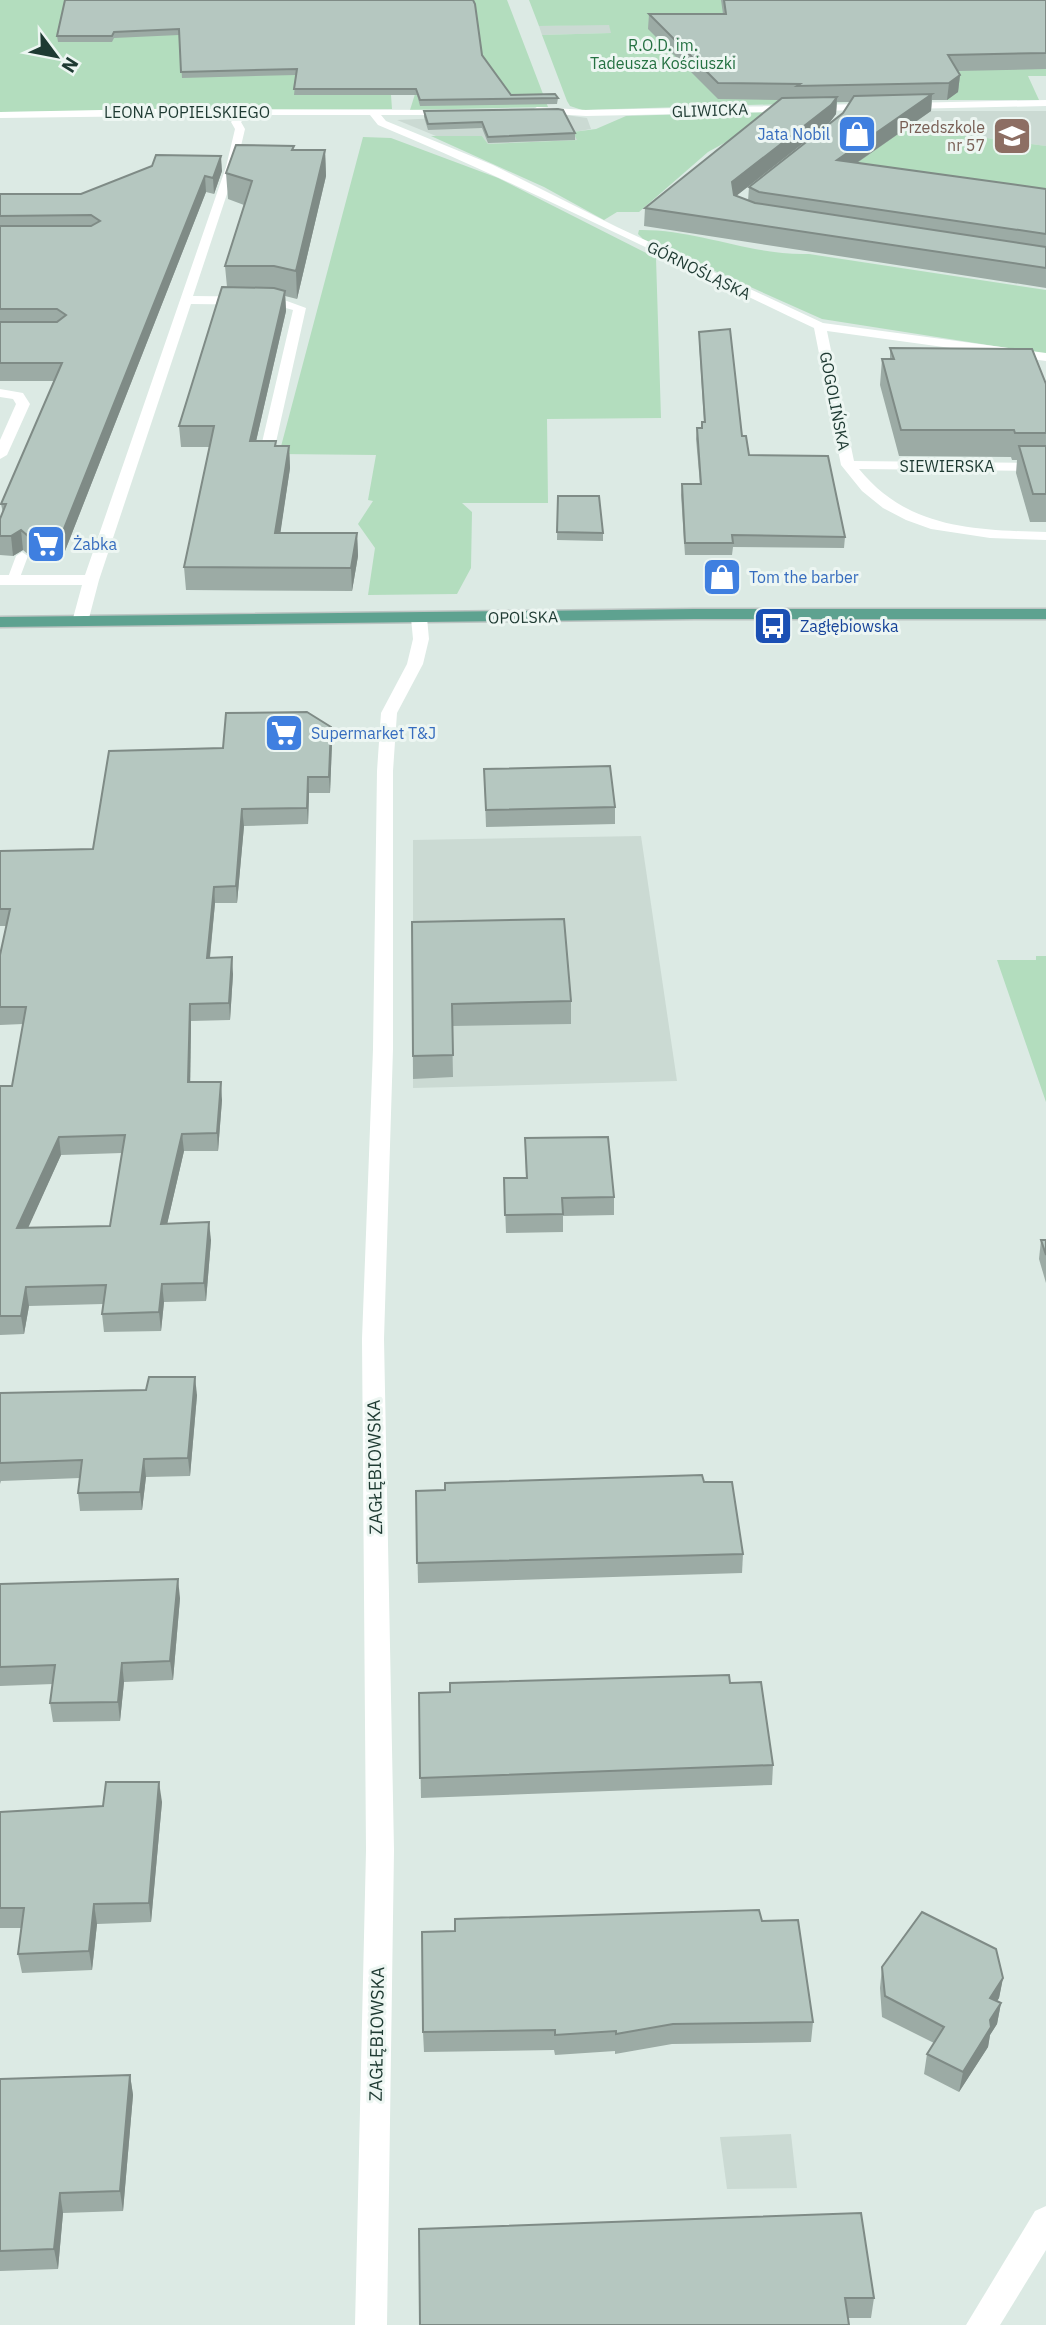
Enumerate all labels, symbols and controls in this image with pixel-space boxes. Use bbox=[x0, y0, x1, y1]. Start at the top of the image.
north arrow bbox=[21, 21, 91, 91]
park label: R.O.D. im. Tadeusza Kościuszki bbox=[590, 35, 736, 73]
text: N bbox=[57, 53, 84, 77]
street label: GLIWICKA bbox=[671, 99, 749, 121]
street label: LEONA POPIELSKIEGO bbox=[104, 102, 270, 122]
shop icon: Jata Nobil bbox=[836, 113, 878, 155]
school or university icon: Przedszkole nr 57 bbox=[991, 115, 1033, 157]
place label: Przedszkole nr 57 bbox=[899, 117, 985, 155]
place label: Jata Nobil bbox=[757, 124, 830, 144]
street label: GÓRNOŚLĄSKA bbox=[644, 235, 755, 304]
street label: GOGOLIŃSKA bbox=[816, 350, 855, 452]
street label: SIEWIERSKA bbox=[900, 456, 994, 476]
supermarket icon: Żabka bbox=[25, 523, 67, 565]
place label: Żabka bbox=[73, 534, 117, 554]
shop icon: Tom the barber bbox=[701, 556, 743, 598]
place label: Tom the barber bbox=[749, 567, 859, 587]
bus stop icon: Zagłębiowska bbox=[752, 605, 794, 647]
street label: OPOLSKA bbox=[488, 606, 558, 628]
place label: Zagłębiowska bbox=[800, 616, 899, 636]
supermarket icon: Supermarket T&J bbox=[263, 712, 305, 754]
place label: Supermarket T&J bbox=[311, 723, 436, 743]
street label: ZAGŁĘBIOWSKA bbox=[362, 1399, 387, 1535]
street label: ZAGŁĘBIOWSKA bbox=[364, 1966, 389, 2102]

